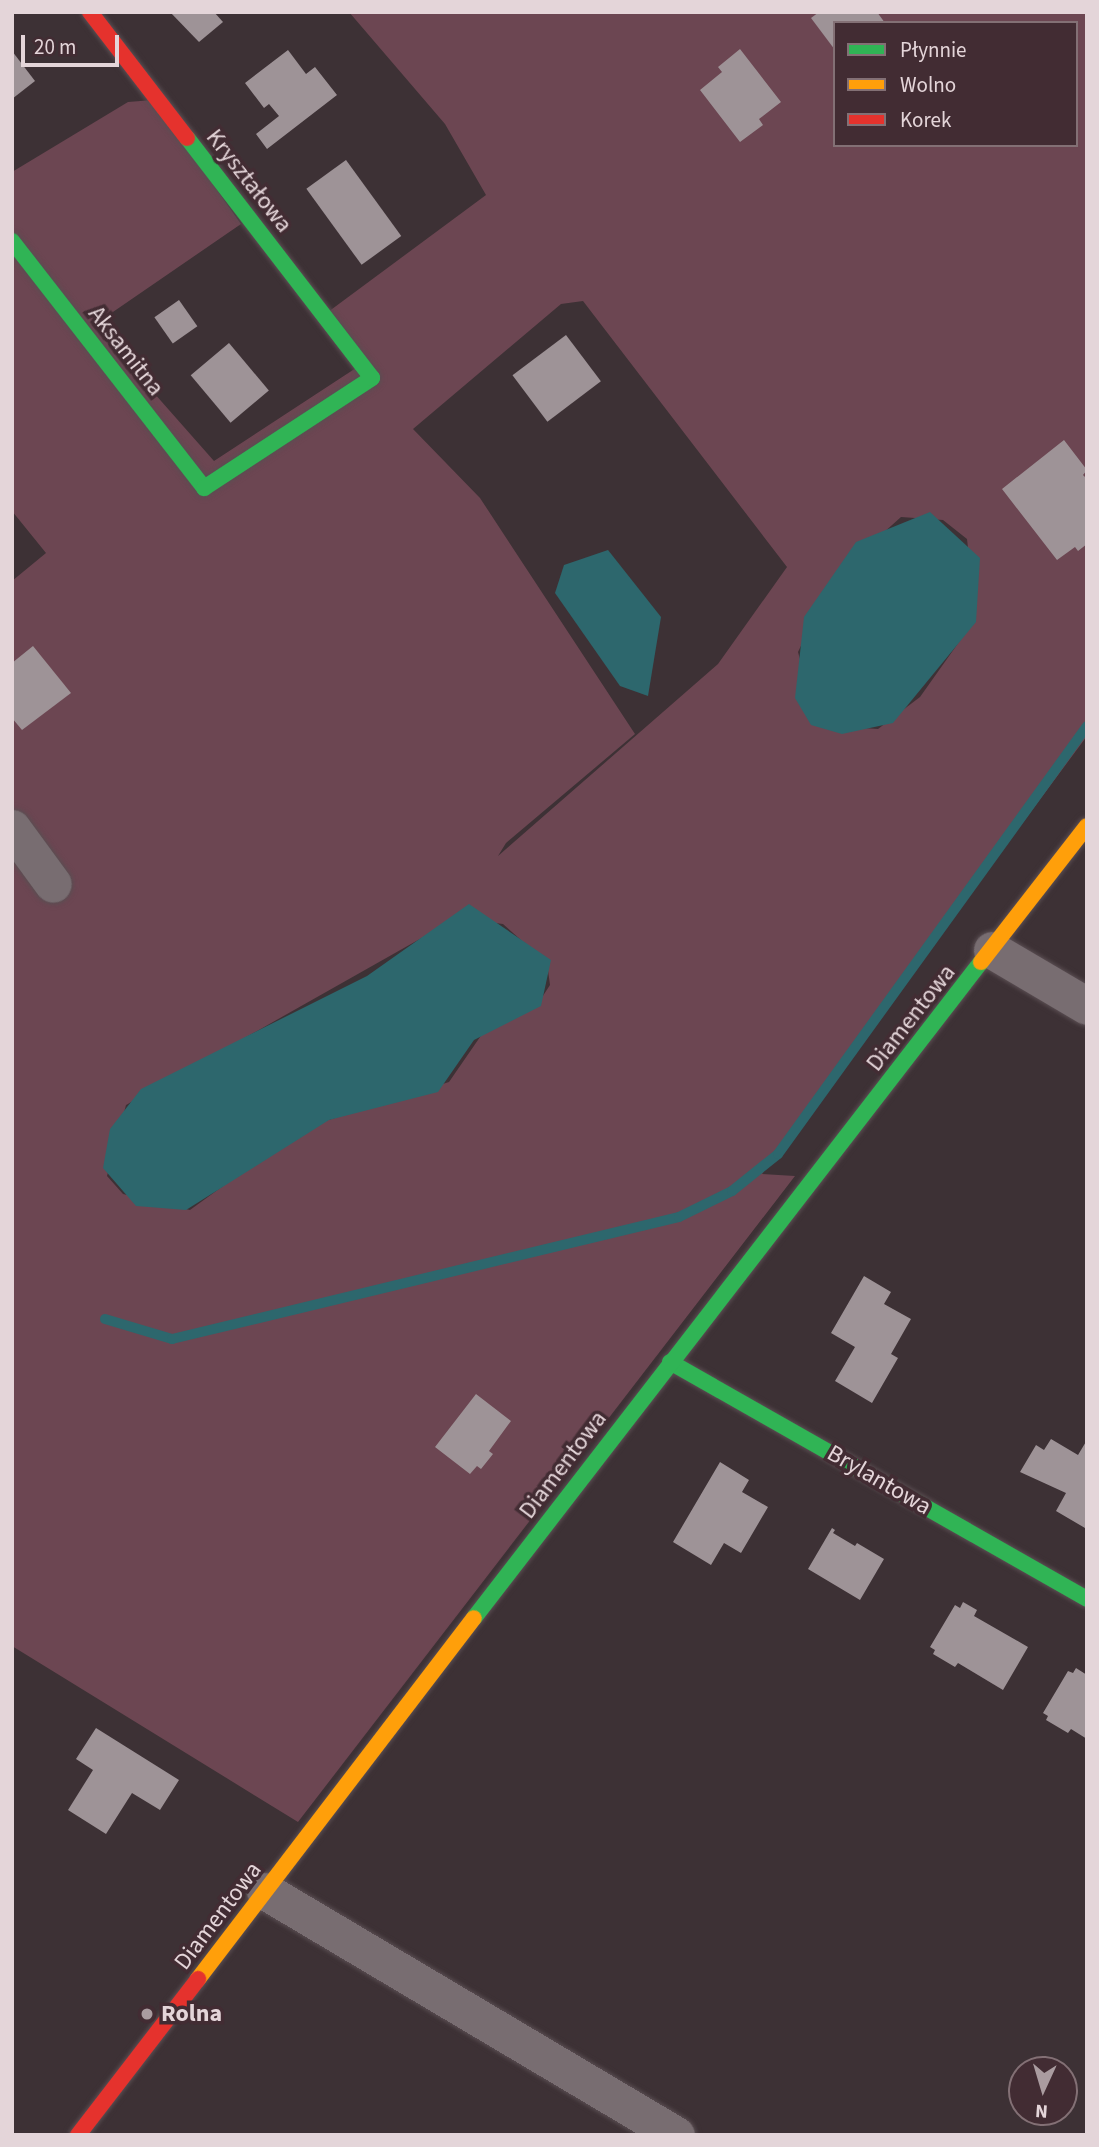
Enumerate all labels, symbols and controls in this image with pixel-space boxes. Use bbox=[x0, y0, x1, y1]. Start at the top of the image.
scale bar bbox=[24, 21, 122, 65]
legend bbox=[833, 21, 1078, 147]
text: 20 m bbox=[34, 32, 76, 62]
text: Płynnie bbox=[900, 35, 967, 65]
text: Wolno bbox=[900, 70, 956, 100]
text: Korek bbox=[900, 105, 951, 135]
street label: Kryształowa bbox=[200, 124, 298, 238]
street label: Aksamitna bbox=[82, 300, 170, 402]
street label: Diamentowa bbox=[860, 959, 962, 1077]
street label: Diamentowa bbox=[513, 1405, 613, 1525]
street label: Brylantowa bbox=[822, 1439, 936, 1521]
street label: Diamentowa bbox=[168, 1856, 268, 1976]
place label: Rolna bbox=[161, 2000, 222, 2028]
marker: Rolna bbox=[139, 2006, 155, 2022]
north arrow bbox=[1008, 2056, 1078, 2126]
text: N bbox=[1034, 2097, 1049, 2124]

